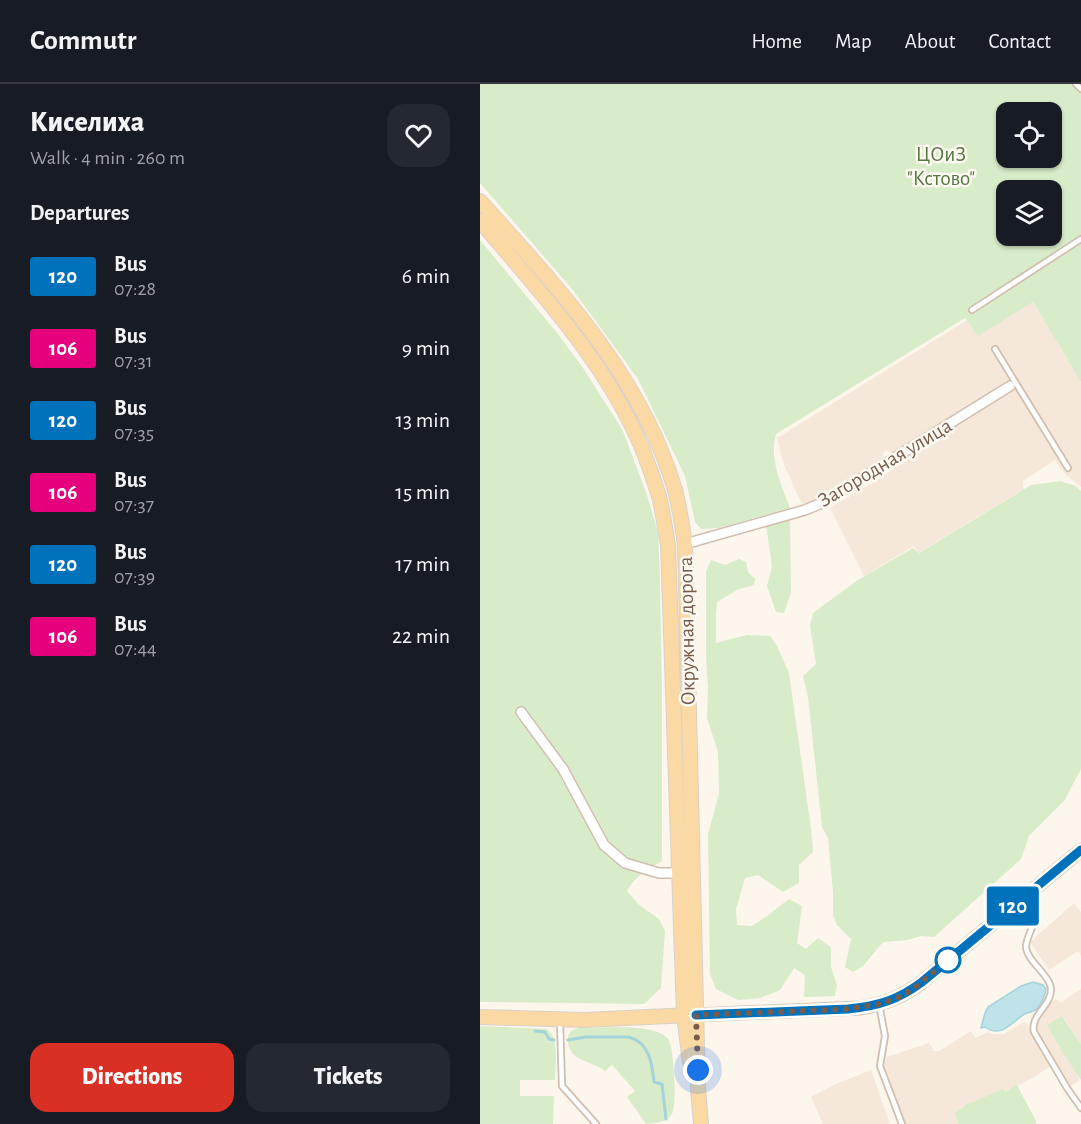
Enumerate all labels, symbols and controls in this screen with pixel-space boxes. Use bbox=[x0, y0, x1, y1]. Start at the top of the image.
text: Commutr bbox=[30, 27, 137, 55]
text: Home bbox=[751, 31, 802, 52]
text: Map bbox=[835, 31, 872, 52]
text: About bbox=[905, 31, 955, 52]
text: Contact bbox=[988, 31, 1051, 52]
map controls bbox=[996, 102, 1062, 246]
button: locate bbox=[996, 102, 1062, 168]
button: heart bbox=[387, 104, 450, 167]
text: Киселиха bbox=[30, 109, 144, 137]
park label: ЦОиЗ "Кстово" bbox=[907, 144, 975, 189]
text: Walk · 4 min · 260 m bbox=[30, 148, 185, 168]
button: layers bbox=[996, 180, 1062, 246]
text: Departures bbox=[30, 202, 130, 224]
text: Bus bbox=[114, 253, 147, 275]
text: 6 min bbox=[402, 265, 450, 287]
text: 120 bbox=[49, 266, 77, 287]
text: 07:28 bbox=[114, 279, 156, 299]
text: Bus bbox=[114, 325, 147, 347]
text: 9 min bbox=[402, 337, 450, 359]
text: 106 bbox=[49, 338, 77, 359]
text: 07:31 bbox=[114, 351, 153, 371]
text: Bus bbox=[114, 397, 147, 419]
text: 13 min bbox=[395, 409, 450, 431]
text: 120 bbox=[49, 410, 77, 431]
street label: Загородная улица bbox=[814, 415, 956, 511]
text: 07:35 bbox=[114, 423, 154, 443]
text: Bus bbox=[114, 469, 147, 491]
text: 15 min bbox=[395, 481, 450, 503]
text: 106 bbox=[49, 482, 77, 503]
text: 07:37 bbox=[114, 495, 154, 515]
text: Bus bbox=[114, 541, 147, 563]
text: 17 min bbox=[395, 553, 450, 575]
text: 120 bbox=[49, 554, 77, 575]
street label: Окружная дорога bbox=[675, 556, 699, 706]
text: 07:39 bbox=[114, 567, 155, 587]
text: Bus bbox=[114, 613, 147, 635]
text: 22 min bbox=[392, 625, 450, 647]
text: 106 bbox=[49, 626, 77, 647]
text: 07:44 bbox=[114, 639, 157, 659]
line badge: 120 bbox=[978, 886, 1048, 926]
text: 120 bbox=[999, 896, 1027, 917]
unlabelled marker bbox=[935, 947, 961, 973]
button: Directions bbox=[30, 1043, 234, 1112]
button: Tickets bbox=[246, 1043, 450, 1112]
your location bbox=[683, 1055, 713, 1085]

